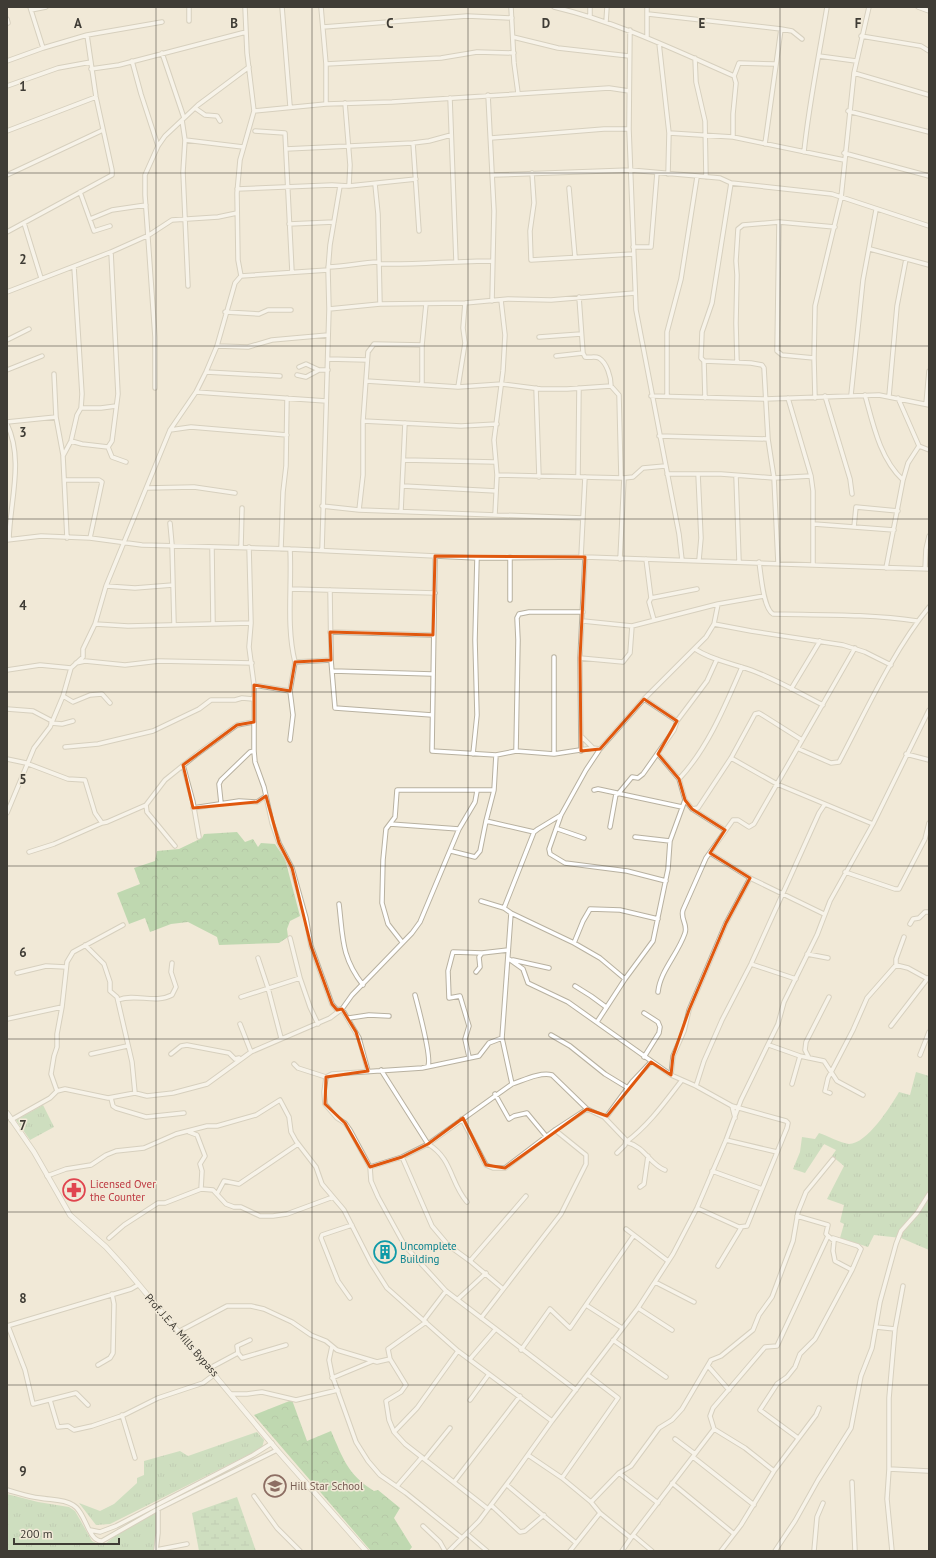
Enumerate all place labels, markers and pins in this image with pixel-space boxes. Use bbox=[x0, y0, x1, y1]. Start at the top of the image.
pharmacy icon: Licensed Over the Counter bbox=[61, 1177, 87, 1203]
place label: Licensed Over the Counter bbox=[90, 1177, 156, 1204]
building icon: Uncomplete Building bbox=[372, 1239, 398, 1265]
place label: Uncomplete Building bbox=[400, 1239, 457, 1266]
school or university icon: Hill Star School bbox=[262, 1473, 288, 1499]
place label: Hill Star School bbox=[290, 1479, 364, 1493]

